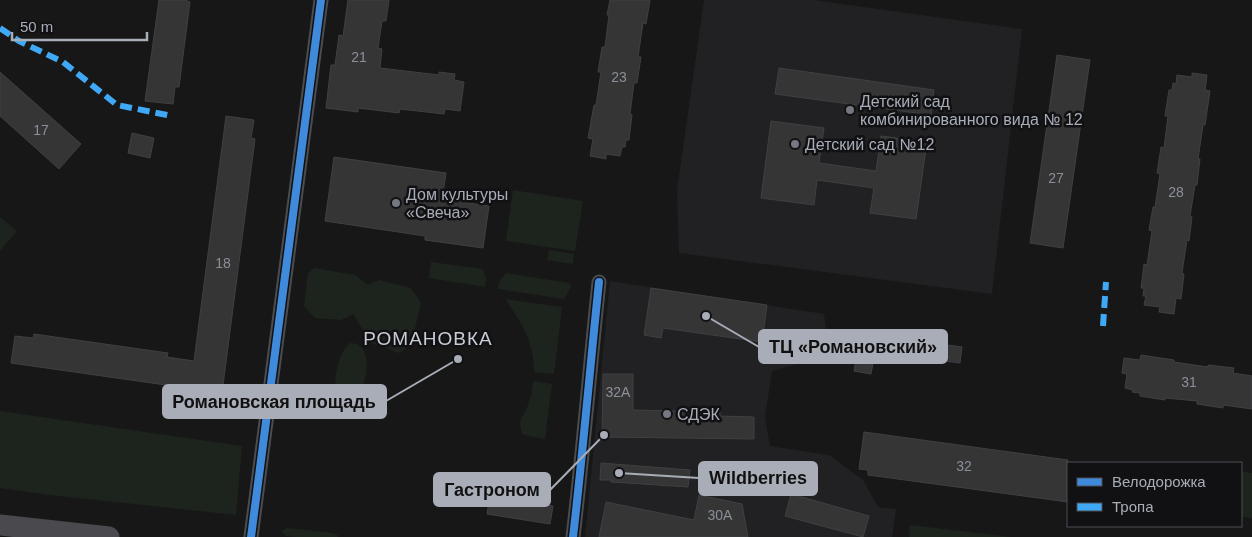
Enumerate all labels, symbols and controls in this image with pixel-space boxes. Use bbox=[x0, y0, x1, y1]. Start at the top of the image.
scale bar bbox=[12, 10, 148, 42]
text: 50 m bbox=[20, 18, 53, 35]
house number: 21 bbox=[351, 49, 367, 65]
house number: 23 bbox=[611, 69, 627, 85]
place label: Детский сад комбинированного вида № 12 bbox=[860, 93, 1083, 128]
marker: Детский сад комбинированного вида № 12 bbox=[844, 104, 856, 116]
house number: 17 bbox=[33, 122, 49, 138]
place label: Детский сад №12 bbox=[805, 136, 934, 153]
marker: Детский сад №12 bbox=[789, 138, 801, 150]
house number: 27 bbox=[1048, 170, 1064, 186]
house number: 28 bbox=[1168, 184, 1184, 200]
place label: Дом культуры «Свеча» bbox=[406, 186, 508, 221]
marker: Дом культуры «Свеча» bbox=[390, 197, 402, 209]
house number: 18 bbox=[215, 255, 231, 271]
district label: РОМАНОВКА bbox=[363, 328, 493, 349]
callout: ТЦ «Романовский» bbox=[759, 330, 947, 363]
text: ТЦ «Романовский» bbox=[769, 337, 937, 357]
house number: 31 bbox=[1181, 374, 1197, 390]
house number: 32А bbox=[606, 384, 631, 400]
callout: Романовская площадь bbox=[163, 385, 386, 418]
text: Романовская площадь bbox=[172, 392, 376, 412]
place label: СДЭК bbox=[677, 406, 721, 423]
marker: СДЭК bbox=[661, 408, 673, 420]
house number: 32 bbox=[956, 458, 972, 474]
callout: Wildberries bbox=[699, 462, 817, 495]
legend bbox=[1067, 462, 1242, 527]
text: Wildberries bbox=[709, 468, 807, 488]
callout: Гастроном bbox=[434, 473, 550, 506]
text: Велодорожка bbox=[1112, 473, 1206, 490]
text: Гастроном bbox=[444, 480, 540, 500]
text: Тропа bbox=[1112, 498, 1154, 515]
house number: 30А bbox=[708, 507, 733, 523]

